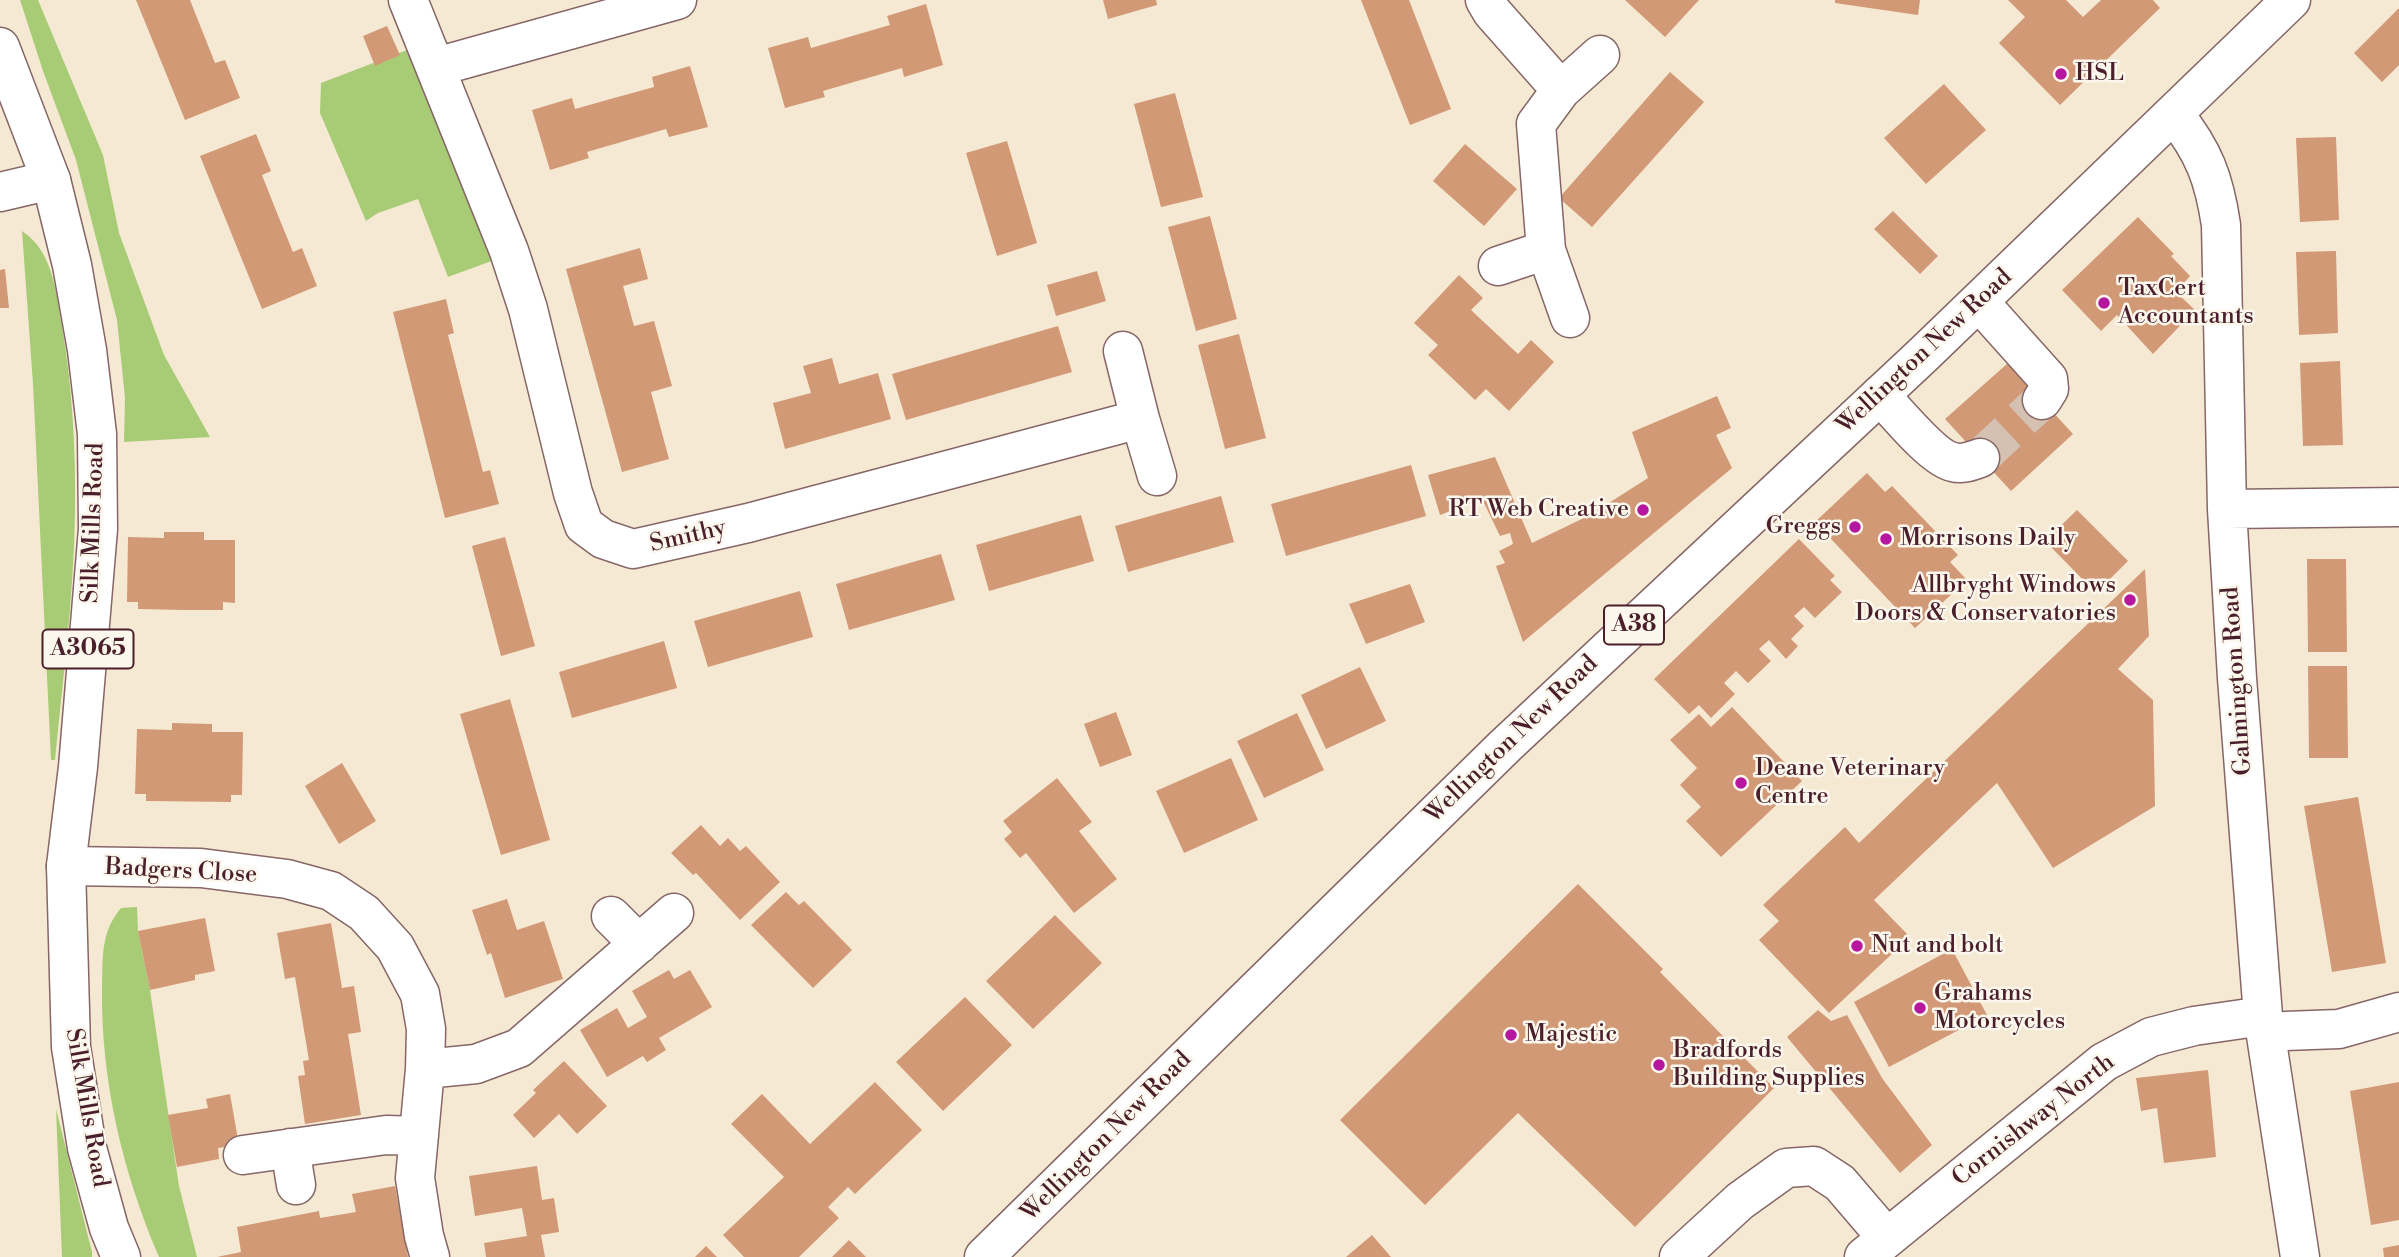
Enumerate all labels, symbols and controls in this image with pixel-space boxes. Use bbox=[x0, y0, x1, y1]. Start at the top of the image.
place label: HSL bbox=[2075, 60, 2124, 88]
marker: HSL bbox=[2053, 66, 2069, 82]
street label: Wellington New Road bbox=[1831, 263, 2019, 441]
place label: TaxCert Accountants bbox=[2118, 275, 2254, 331]
marker: TaxCert Accountants bbox=[2096, 295, 2112, 311]
street label: Silk Mills Road bbox=[77, 442, 111, 604]
place label: RT Web Creative bbox=[1449, 496, 1629, 524]
marker: RT Web Creative bbox=[1635, 502, 1651, 518]
place label: Greggs bbox=[1766, 513, 1841, 541]
street label: Smithy bbox=[647, 514, 729, 560]
marker: Greggs bbox=[1847, 519, 1863, 535]
place label: Morrisons Daily bbox=[1900, 525, 2076, 553]
marker: Morrisons Daily bbox=[1878, 531, 1894, 547]
place label: Allbryght Windows Doors & Conservatories bbox=[1855, 572, 2116, 628]
street label: Galmington Road bbox=[2217, 586, 2259, 776]
marker: Allbryght Windows Doors & Conservatories bbox=[2122, 592, 2138, 608]
road number: A38 bbox=[1604, 606, 1664, 645]
road number: A3065 bbox=[42, 629, 134, 668]
street label: Wellington New Road bbox=[1420, 650, 1604, 830]
place label: Deane Veterinary Centre bbox=[1755, 755, 1945, 811]
marker: Deane Veterinary Centre bbox=[1733, 775, 1749, 791]
street label: Badgers Close bbox=[104, 854, 258, 890]
place label: Nut and bolt bbox=[1871, 932, 2003, 960]
marker: Nut and bolt bbox=[1849, 938, 1865, 954]
place label: Grahams Motorcycles bbox=[1934, 980, 2065, 1036]
marker: Grahams Motorcycles bbox=[1912, 1000, 1928, 1016]
place label: Majestic bbox=[1525, 1021, 1617, 1049]
street label: Silk Mills Road bbox=[58, 1026, 114, 1190]
marker: Majestic bbox=[1503, 1027, 1519, 1043]
place label: Bradfords Building Supplies bbox=[1673, 1037, 1865, 1093]
street label: Wellington New Road bbox=[1016, 1046, 1198, 1228]
street label: Cornishway North bbox=[1947, 1049, 2121, 1193]
marker: Bradfords Building Supplies bbox=[1651, 1057, 1667, 1073]

